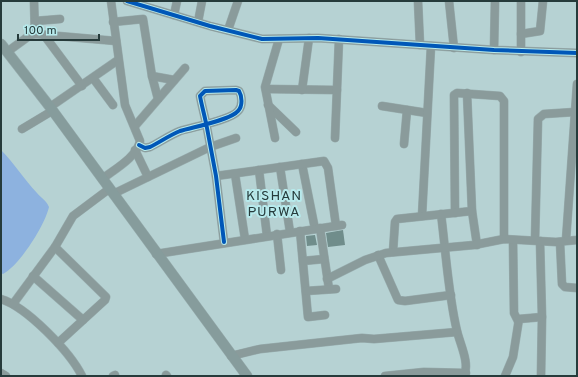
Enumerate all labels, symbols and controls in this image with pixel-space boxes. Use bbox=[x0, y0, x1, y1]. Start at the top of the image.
scale bar bbox=[18, 16, 99, 42]
text: 100 m bbox=[24, 23, 57, 39]
district label: KISHAN PURWA bbox=[246, 188, 302, 221]

